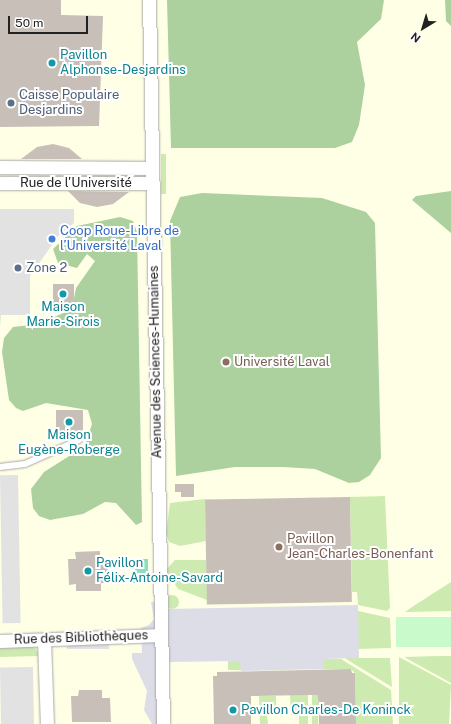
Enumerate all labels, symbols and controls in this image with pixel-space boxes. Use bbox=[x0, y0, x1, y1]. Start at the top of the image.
scale bar bbox=[10, 8, 90, 34]
north arrow bbox=[403, 8, 443, 48]
text: 50 m bbox=[15, 16, 43, 30]
text: N bbox=[409, 30, 423, 45]
place label: Pavillon Alphonse-Desjardins bbox=[60, 48, 186, 79]
marker: Pavillon Alphonse-Desjardins bbox=[47, 58, 57, 68]
place label: Caisse Populaire Desjardins bbox=[19, 88, 119, 119]
marker: Caisse Populaire Desjardins bbox=[6, 98, 16, 108]
street label: Rue de l'Université bbox=[20, 175, 132, 191]
place label: Coop Roue-Libre de l’Université Laval bbox=[60, 224, 180, 255]
marker: Coop Roue-Libre de l’Université Laval bbox=[47, 234, 57, 244]
place label: Zone 2 bbox=[26, 260, 67, 276]
marker: Zone 2 bbox=[13, 263, 23, 273]
street label: Avenue des Sciences-Humaines bbox=[147, 265, 165, 459]
marker: Maison Marie-Sirois bbox=[58, 289, 68, 299]
place label: Maison Marie-Sirois bbox=[26, 300, 100, 331]
place label: Université Laval bbox=[234, 354, 330, 370]
marker: Université Laval bbox=[221, 357, 231, 367]
marker: Maison Eugène-Roberge bbox=[64, 417, 74, 427]
place label: Maison Eugène-Roberge bbox=[18, 428, 120, 459]
place label: Pavillon Jean-Charles-Bonenfant bbox=[287, 532, 433, 563]
marker: Pavillon Jean-Charles-Bonenfant bbox=[274, 542, 284, 552]
place label: Pavillon Félix-Antoine-Savard bbox=[96, 556, 223, 587]
marker: Pavillon Félix-Antoine-Savard bbox=[83, 566, 93, 576]
street label: Rue des Bibliothèques bbox=[13, 628, 149, 648]
place label: Pavillon Charles-De Koninck bbox=[241, 702, 411, 718]
marker: Pavillon Charles-De Koninck bbox=[228, 705, 238, 715]

